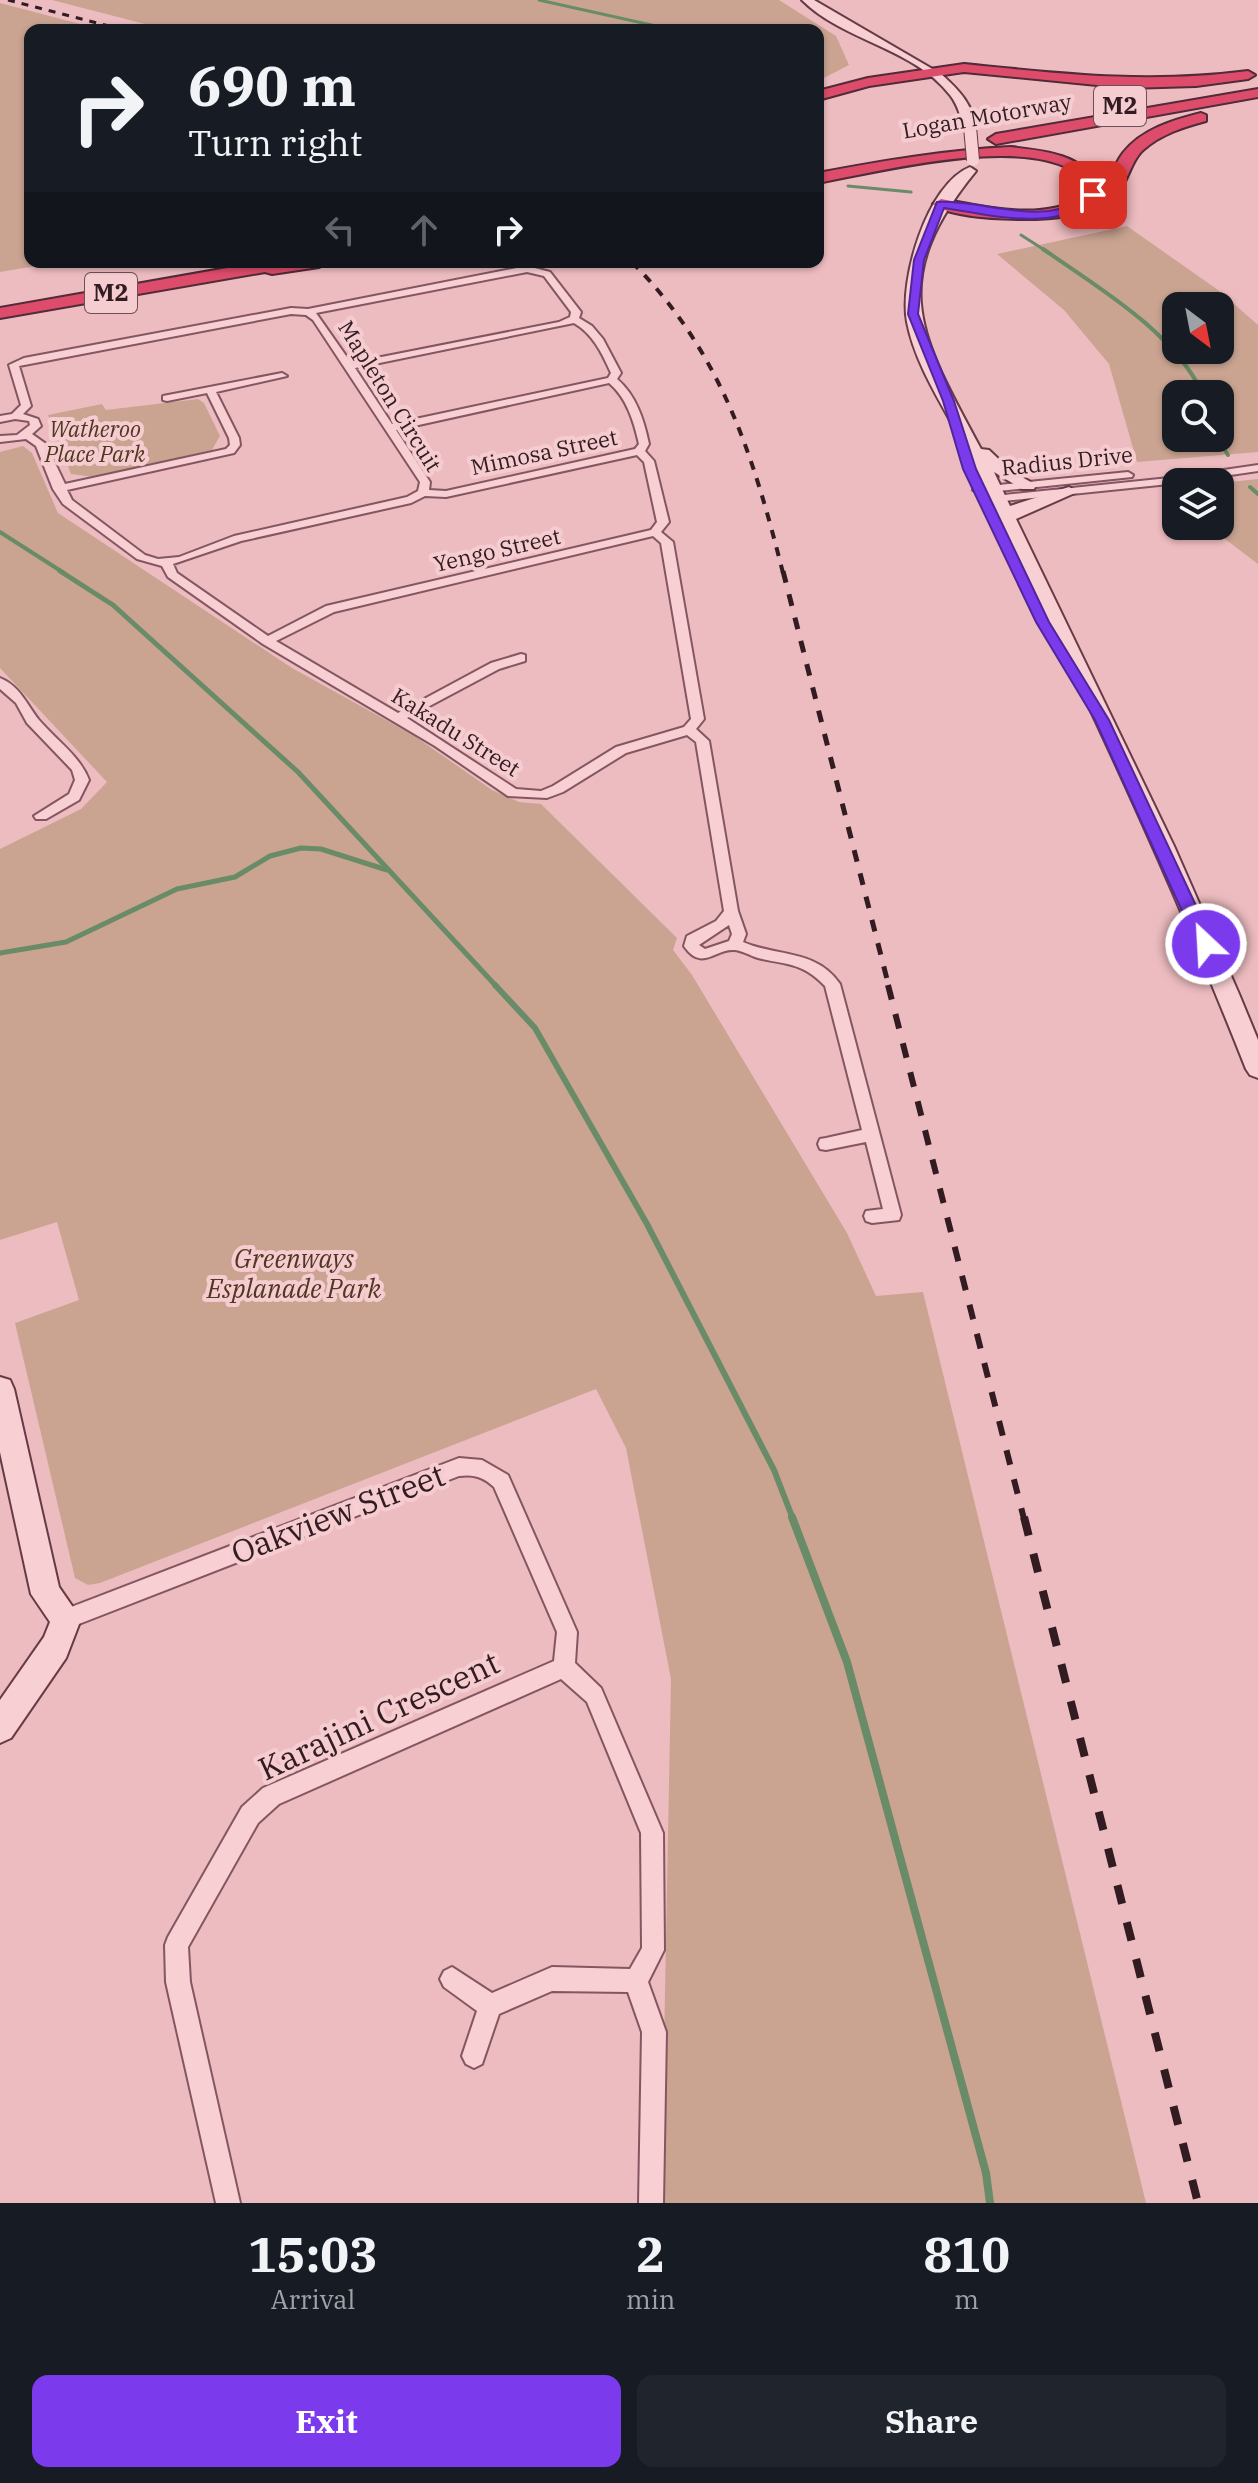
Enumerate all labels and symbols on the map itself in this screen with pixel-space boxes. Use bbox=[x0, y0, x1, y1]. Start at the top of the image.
street label: Logan Motorway bbox=[900, 86, 1074, 145]
road number: M2 bbox=[1094, 86, 1146, 126]
pin bbox=[1059, 161, 1127, 229]
road number: M2 bbox=[85, 273, 137, 313]
north arrow bbox=[1162, 292, 1234, 364]
street label: Mapleton Circuit bbox=[332, 315, 449, 477]
park label: Watheroo Place Park bbox=[44, 414, 146, 468]
street label: Mimosa Street bbox=[468, 422, 620, 481]
street label: Radius Drive bbox=[1000, 439, 1134, 482]
street label: Yengo Street bbox=[431, 521, 563, 578]
street label: Kakadu Street bbox=[387, 681, 526, 783]
position arrow bbox=[1164, 902, 1248, 986]
park label: Greenways Esplanade Park bbox=[206, 1241, 382, 1305]
street label: Oakview Street bbox=[225, 1453, 450, 1573]
street label: Karajini Crescent bbox=[251, 1641, 506, 1789]

